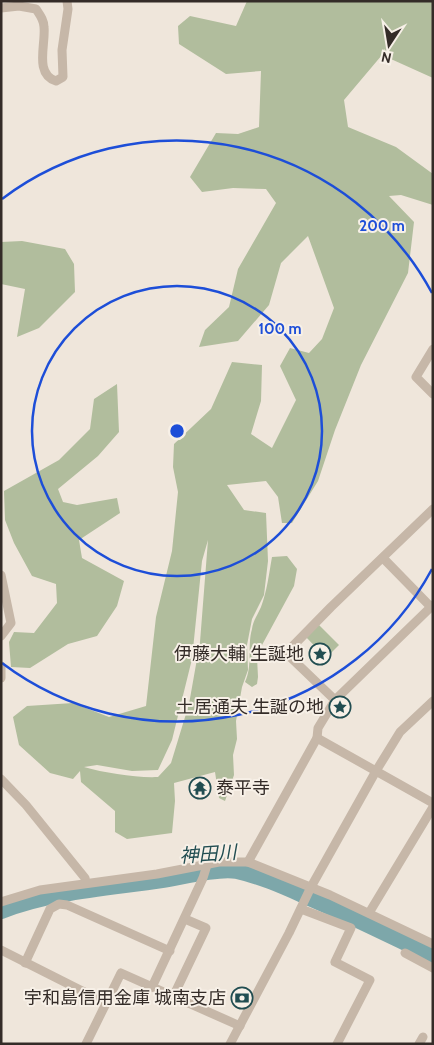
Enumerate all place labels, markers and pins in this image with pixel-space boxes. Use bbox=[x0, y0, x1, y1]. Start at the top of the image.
centre of rings bbox=[168, 422, 186, 440]
place icon: 伊藤大輔 生誕地 bbox=[308, 642, 332, 666]
place label: 伊藤大輔 生誕地 bbox=[174, 643, 304, 665]
place icon: 土居通夫 生誕の地 bbox=[328, 695, 352, 719]
place label: 土居通夫 生誕の地 bbox=[176, 696, 324, 718]
temple icon: 泰平寺 bbox=[188, 776, 212, 800]
place label: 泰平寺 bbox=[216, 777, 270, 799]
bank icon: 宇和島信用金庫 城南支店 bbox=[230, 986, 254, 1010]
place label: 宇和島信用金庫 城南支店 bbox=[24, 987, 226, 1009]

